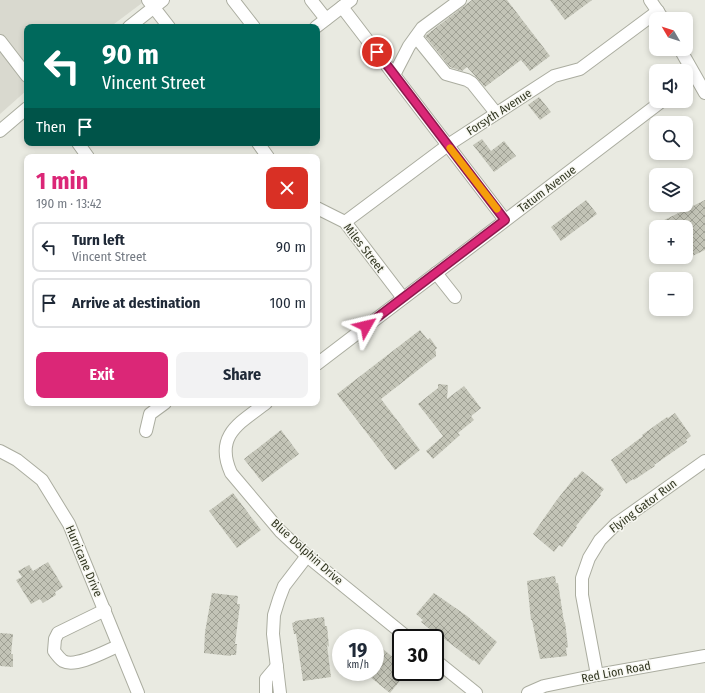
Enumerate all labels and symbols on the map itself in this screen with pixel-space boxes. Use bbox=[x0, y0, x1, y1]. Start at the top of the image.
north arrow bbox=[649, 12, 693, 56]
pin bbox=[360, 35, 394, 69]
street label: Forsyth Avenue bbox=[464, 86, 534, 138]
street label: Tatum Avenue bbox=[515, 163, 579, 215]
street label: Miles Street bbox=[341, 221, 387, 275]
position arrow bbox=[345, 305, 387, 347]
street label: Flying Gator Run bbox=[607, 476, 679, 536]
street label: Blue Dolphin Drive bbox=[268, 516, 346, 588]
street label: Hurricane Drive bbox=[63, 523, 105, 599]
speed limit sign: 30 bbox=[392, 629, 444, 681]
street label: Red Lion Road bbox=[580, 658, 652, 686]

